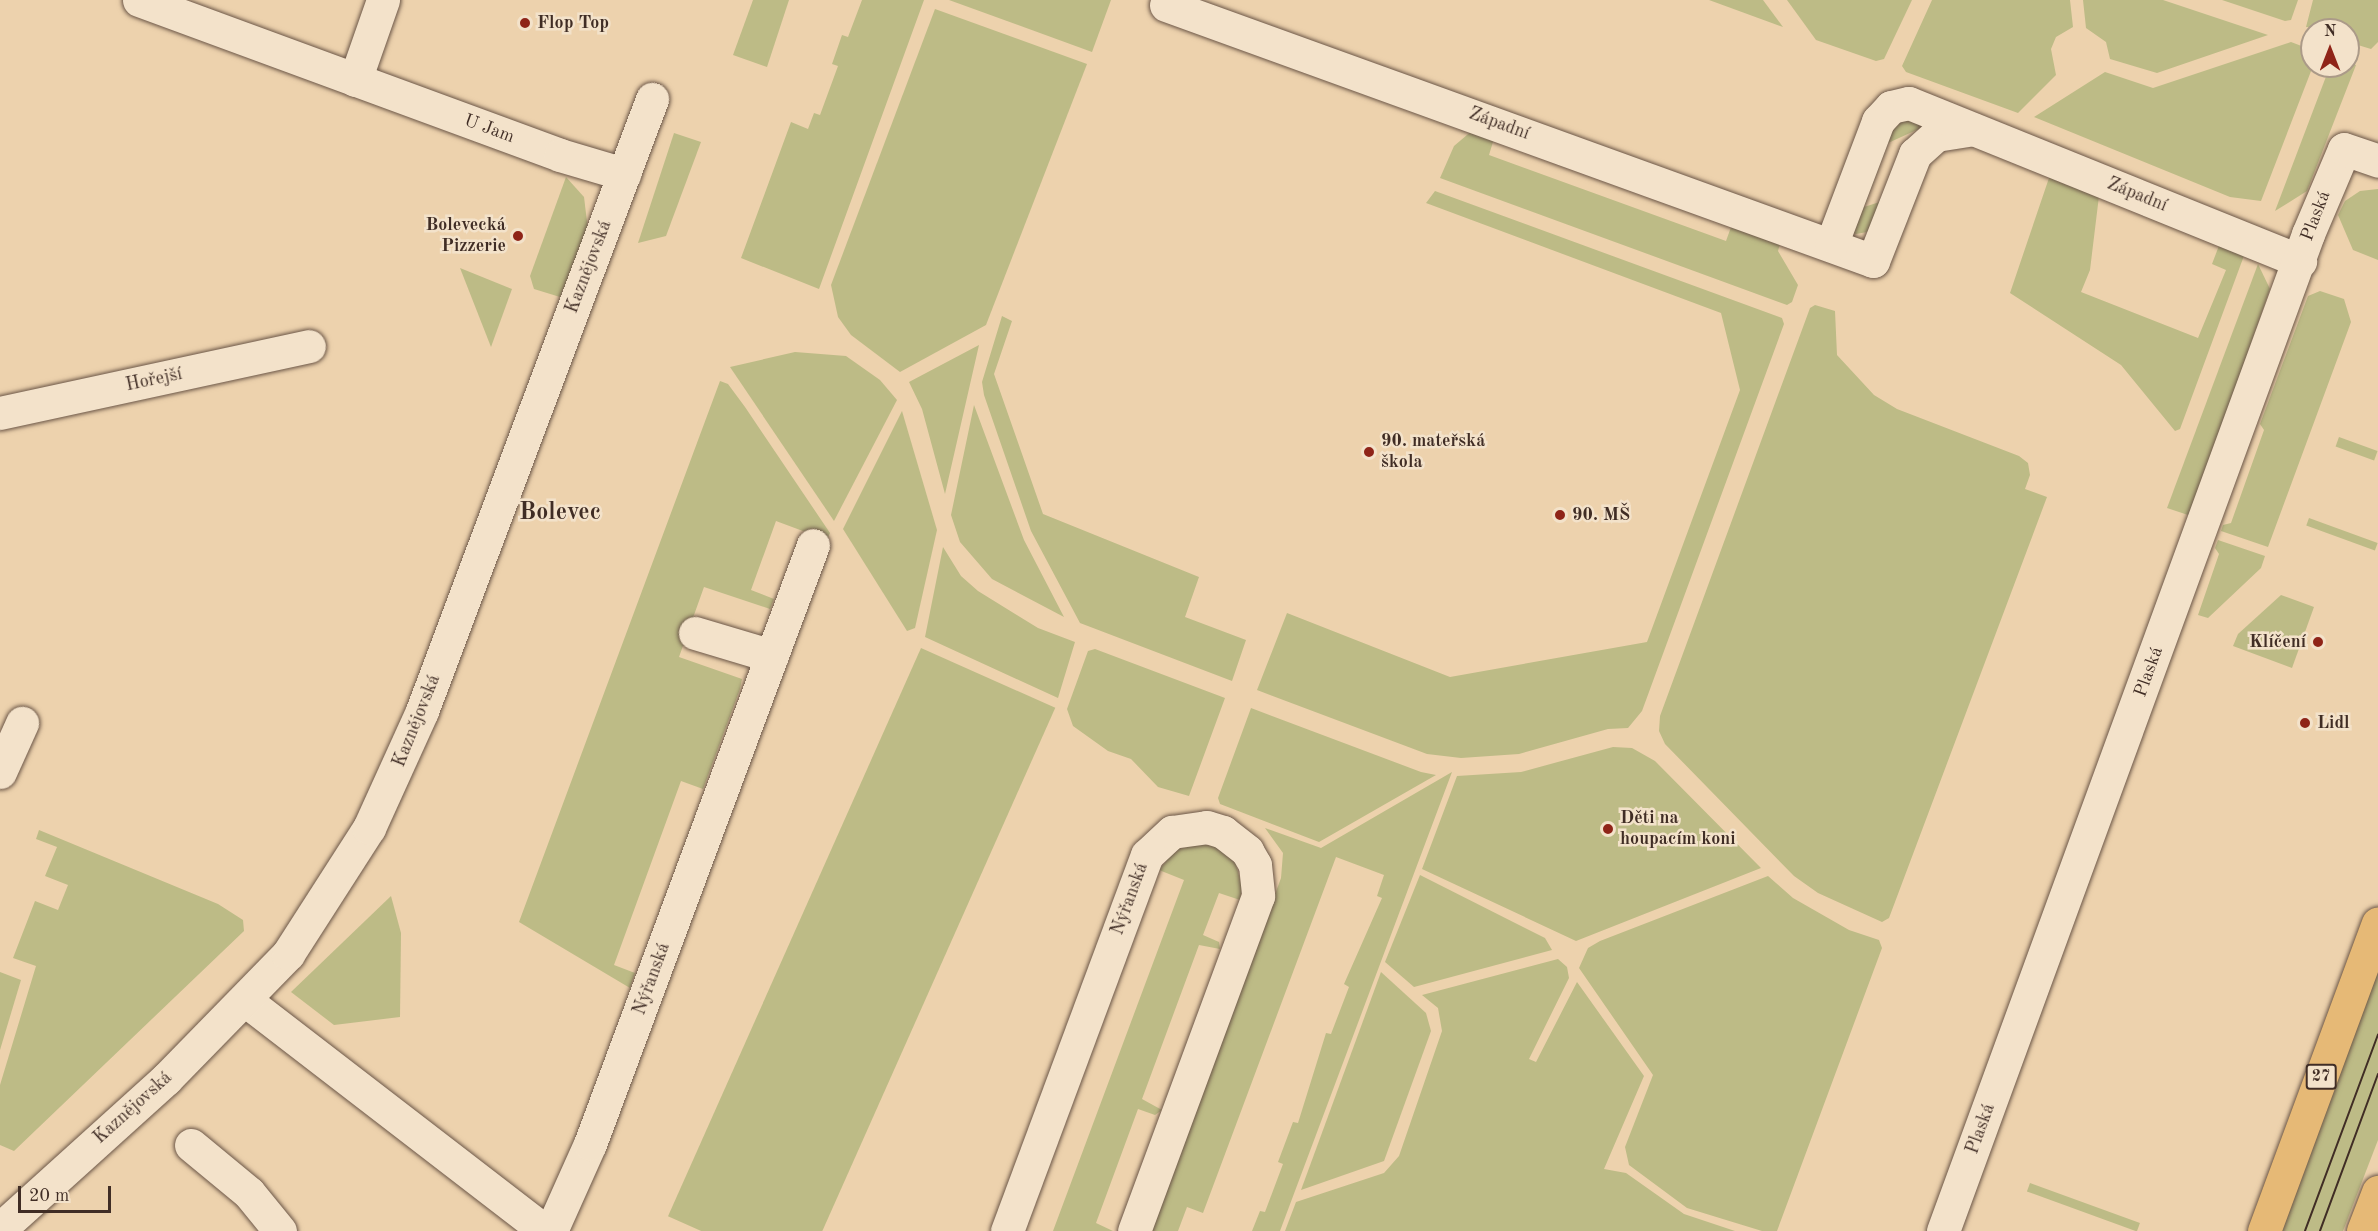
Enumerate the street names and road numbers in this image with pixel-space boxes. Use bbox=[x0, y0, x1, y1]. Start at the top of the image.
street label: Západní bbox=[1466, 103, 1532, 145]
street label: U Jam bbox=[461, 110, 517, 148]
street label: Západní bbox=[2104, 173, 2170, 217]
street label: Plaská bbox=[2297, 188, 2335, 244]
street label: Kaznějovská bbox=[561, 217, 617, 317]
street label: Hořejší bbox=[124, 363, 184, 397]
street label: Plaská bbox=[2130, 644, 2168, 700]
street label: Kaznějovská bbox=[389, 672, 445, 770]
street label: Nýřanská bbox=[1107, 860, 1153, 938]
street label: Nýřanská bbox=[629, 940, 675, 1018]
road number: 27 bbox=[2304, 1064, 2338, 1090]
street label: Kaznějovská bbox=[89, 1067, 177, 1149]
street label: Plaská bbox=[1962, 1101, 2000, 1157]

